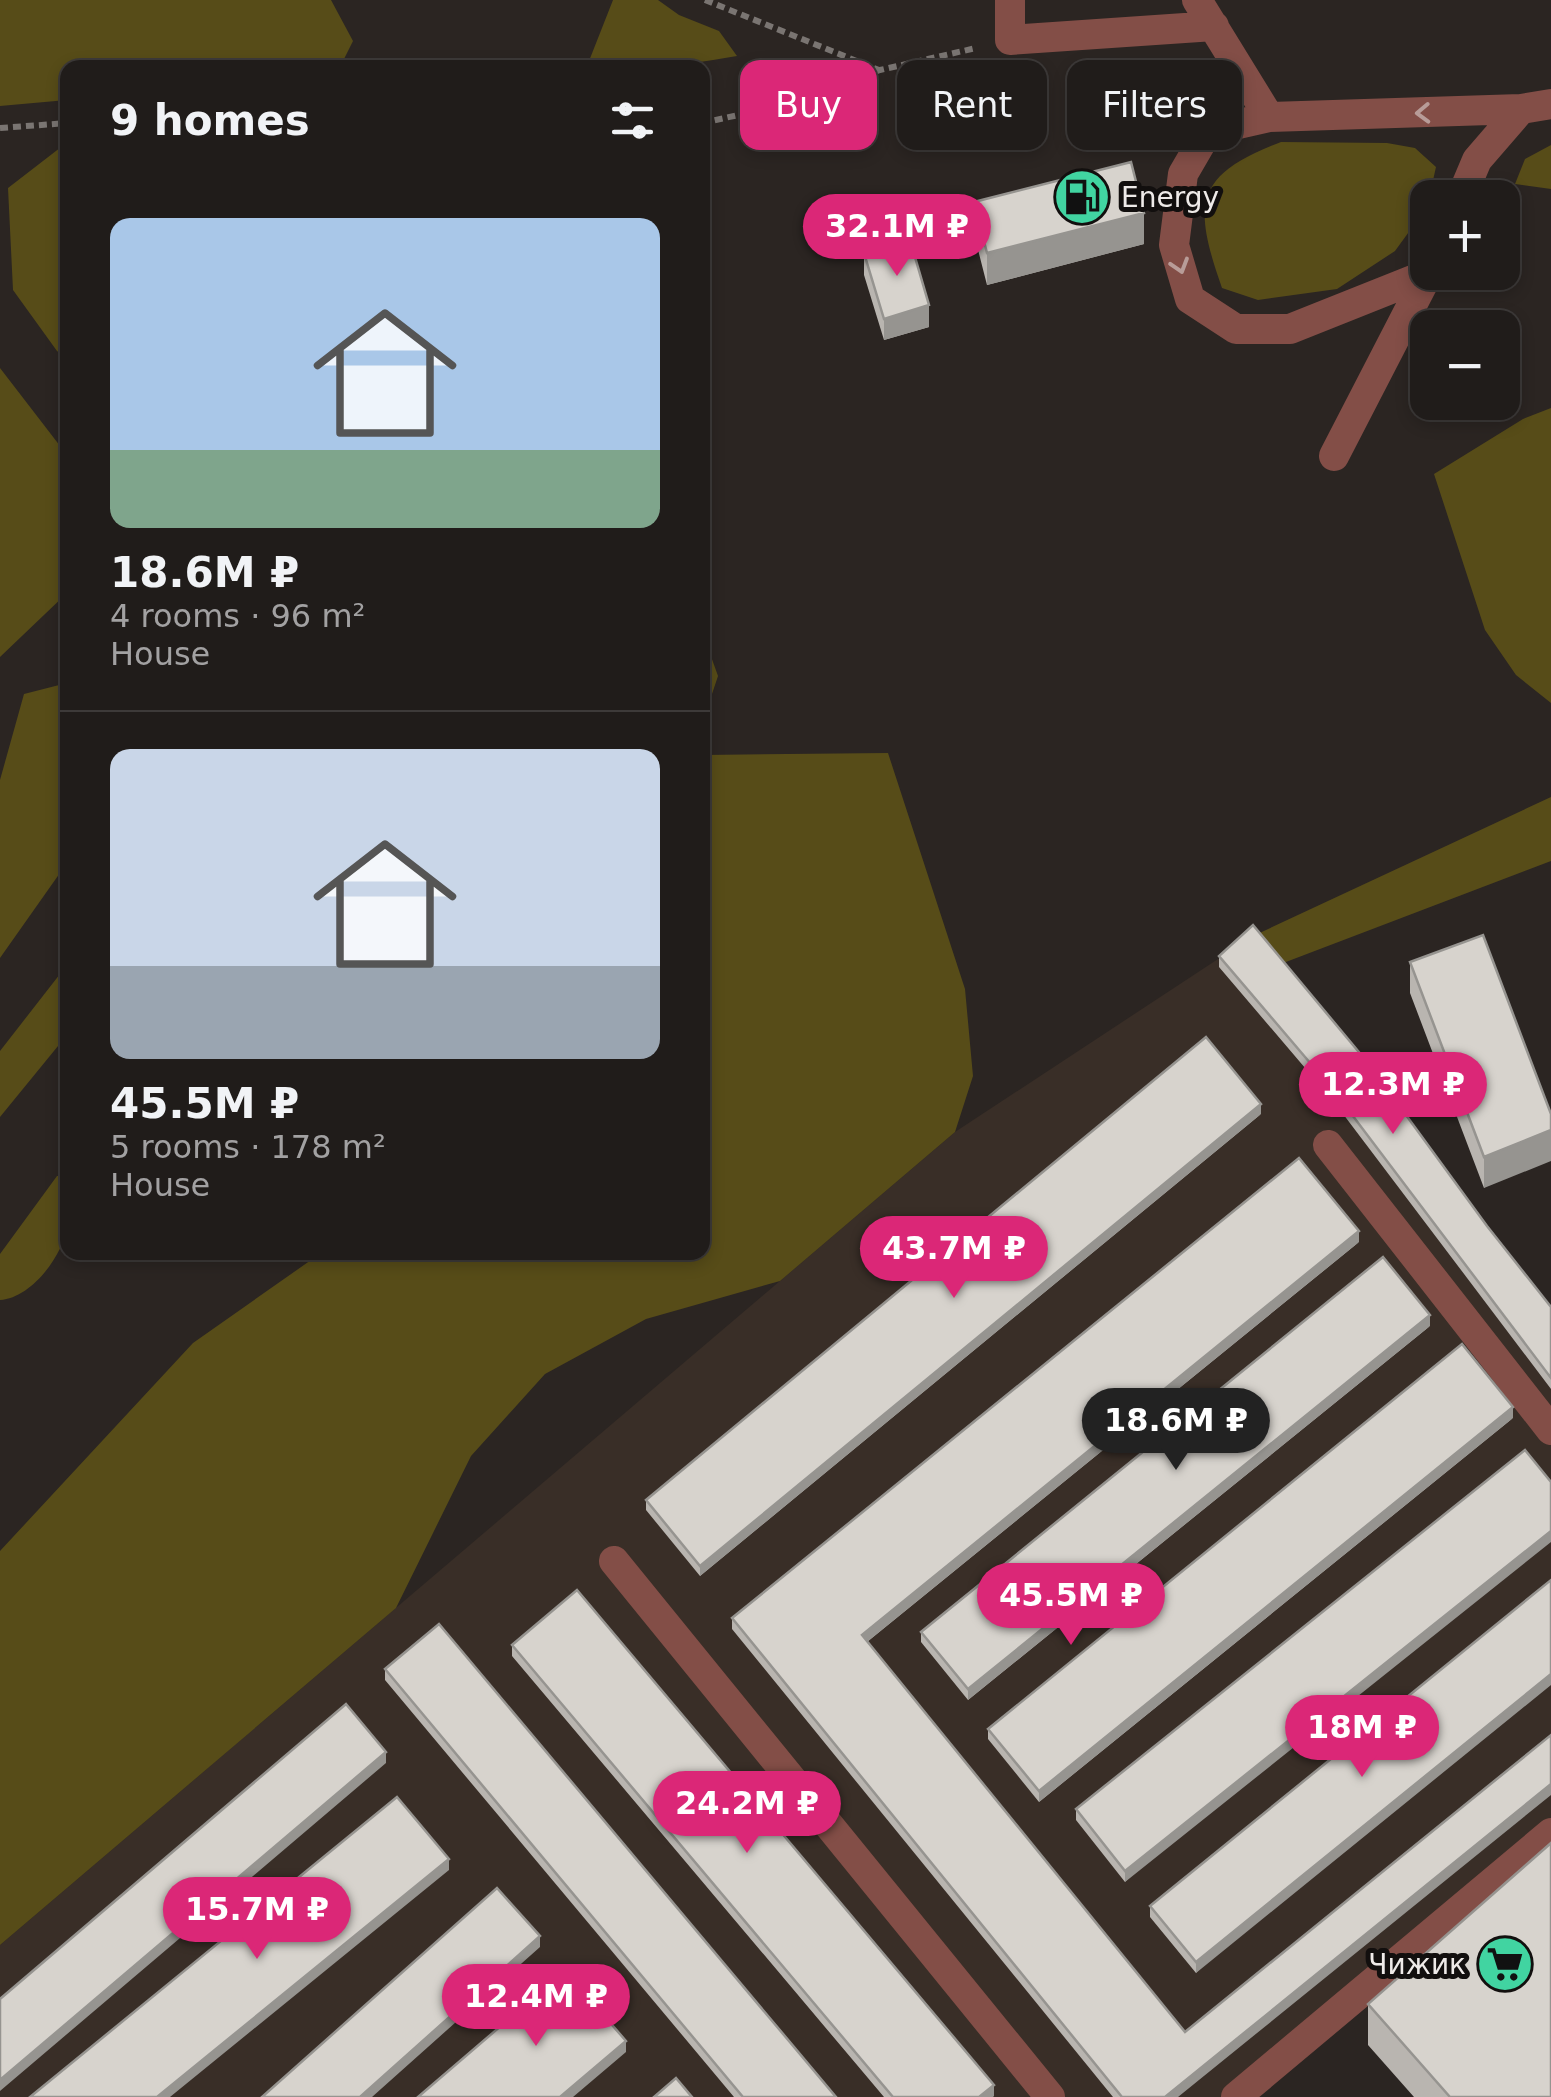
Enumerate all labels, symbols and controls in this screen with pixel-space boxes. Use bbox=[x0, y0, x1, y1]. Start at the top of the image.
chip: Buy bbox=[740, 60, 877, 150]
chip: Rent bbox=[897, 60, 1047, 150]
chip: Filters bbox=[1067, 60, 1242, 150]
icon: filters bbox=[605, 93, 660, 148]
text: 9 homes bbox=[110, 96, 310, 145]
one-way arrow bbox=[1415, 103, 1431, 124]
fuel station icon: Energy bbox=[1052, 167, 1112, 227]
map controls bbox=[1410, 180, 1520, 420]
button: + bbox=[1410, 180, 1520, 290]
place label: Energy bbox=[1121, 181, 1219, 214]
pin: 32.1M ₽ bbox=[805, 194, 989, 279]
text: 32.1M ₽ bbox=[825, 207, 969, 245]
one-way arrow bbox=[1168, 256, 1189, 273]
icon: home bbox=[295, 283, 475, 463]
button: − bbox=[1410, 310, 1520, 420]
text: 18.6M ₽ bbox=[110, 548, 299, 597]
text: 4 rooms · 96 m² bbox=[110, 597, 365, 635]
text: House bbox=[110, 635, 210, 673]
icon: home bbox=[295, 814, 475, 994]
pin: 12.3M ₽ bbox=[1301, 1052, 1485, 1137]
text: 12.3M ₽ bbox=[1321, 1065, 1465, 1103]
text: 45.5M ₽ bbox=[110, 1079, 299, 1128]
text: 5 rooms · 178 m² bbox=[110, 1128, 386, 1166]
text: House bbox=[110, 1166, 210, 1204]
pin: 43.7M ₽ bbox=[862, 1216, 1046, 1301]
text: 43.7M ₽ bbox=[882, 1229, 1026, 1267]
pin: 18.6M ₽ bbox=[1084, 1388, 1268, 1473]
text: 18.6M ₽ bbox=[1104, 1401, 1248, 1439]
pin: 45.5M ₽ bbox=[979, 1563, 1163, 1648]
text: 45.5M ₽ bbox=[999, 1576, 1143, 1614]
pin: 18M ₽ bbox=[1292, 1695, 1432, 1780]
text: 18M ₽ bbox=[1307, 1708, 1417, 1746]
pin: 24.2M ₽ bbox=[655, 1771, 839, 1856]
text: 24.2M ₽ bbox=[675, 1784, 819, 1822]
pin: 15.7M ₽ bbox=[165, 1877, 349, 1962]
text: 15.7M ₽ bbox=[185, 1890, 329, 1928]
supermarket icon: Чижик bbox=[1475, 1934, 1535, 1994]
place label: Чижик bbox=[1368, 1948, 1466, 1981]
pin: 12.4M ₽ bbox=[444, 1964, 628, 2049]
text: 12.4M ₽ bbox=[464, 1977, 608, 2015]

